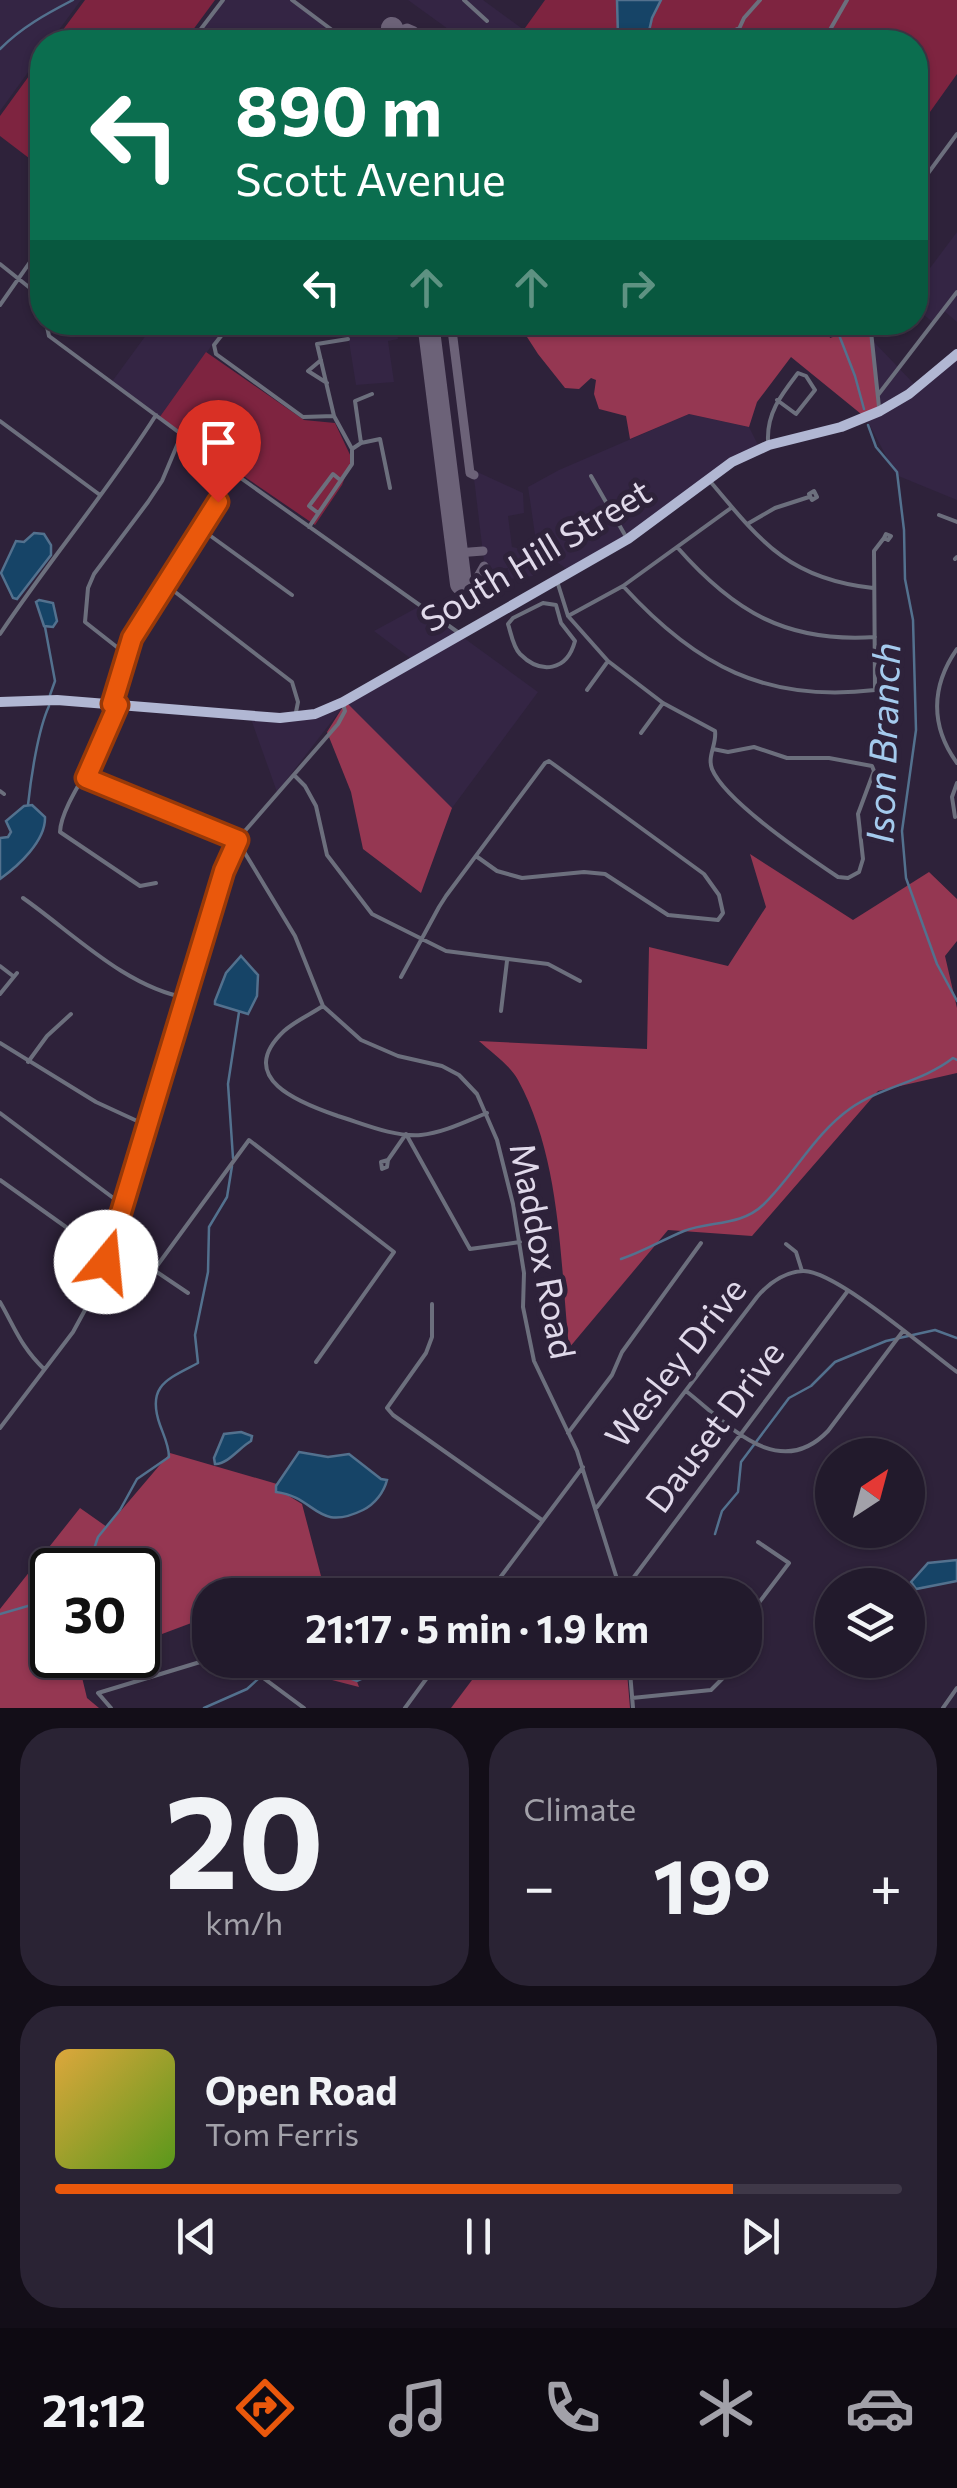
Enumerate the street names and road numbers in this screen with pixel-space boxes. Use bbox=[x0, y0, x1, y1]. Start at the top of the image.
street label: South Hill Street bbox=[412, 468, 658, 639]
street label: Maddox Road bbox=[502, 1139, 586, 1362]
street label: Wesley Drive bbox=[594, 1268, 754, 1455]
street label: Dauset Drive bbox=[635, 1331, 791, 1520]

